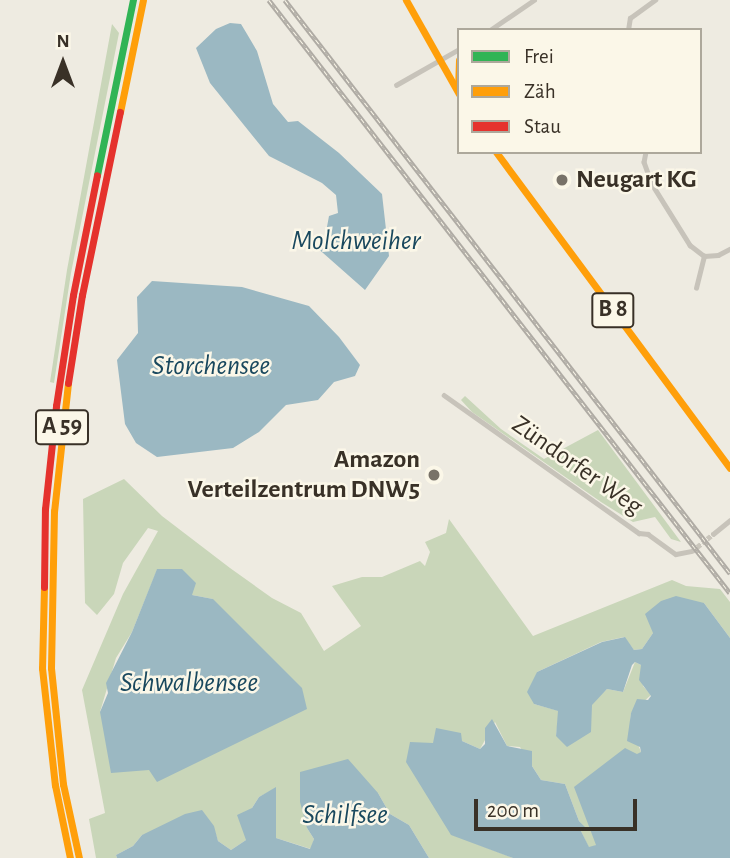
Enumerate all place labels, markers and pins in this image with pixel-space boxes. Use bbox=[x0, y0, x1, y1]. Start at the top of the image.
place label: Neugart KG bbox=[576, 164, 696, 196]
marker: Neugart KG bbox=[554, 172, 570, 188]
place label: Amazon Verteilzentrum DNW5 bbox=[187, 444, 420, 505]
marker: Amazon Verteilzentrum DNW5 bbox=[426, 467, 442, 483]

